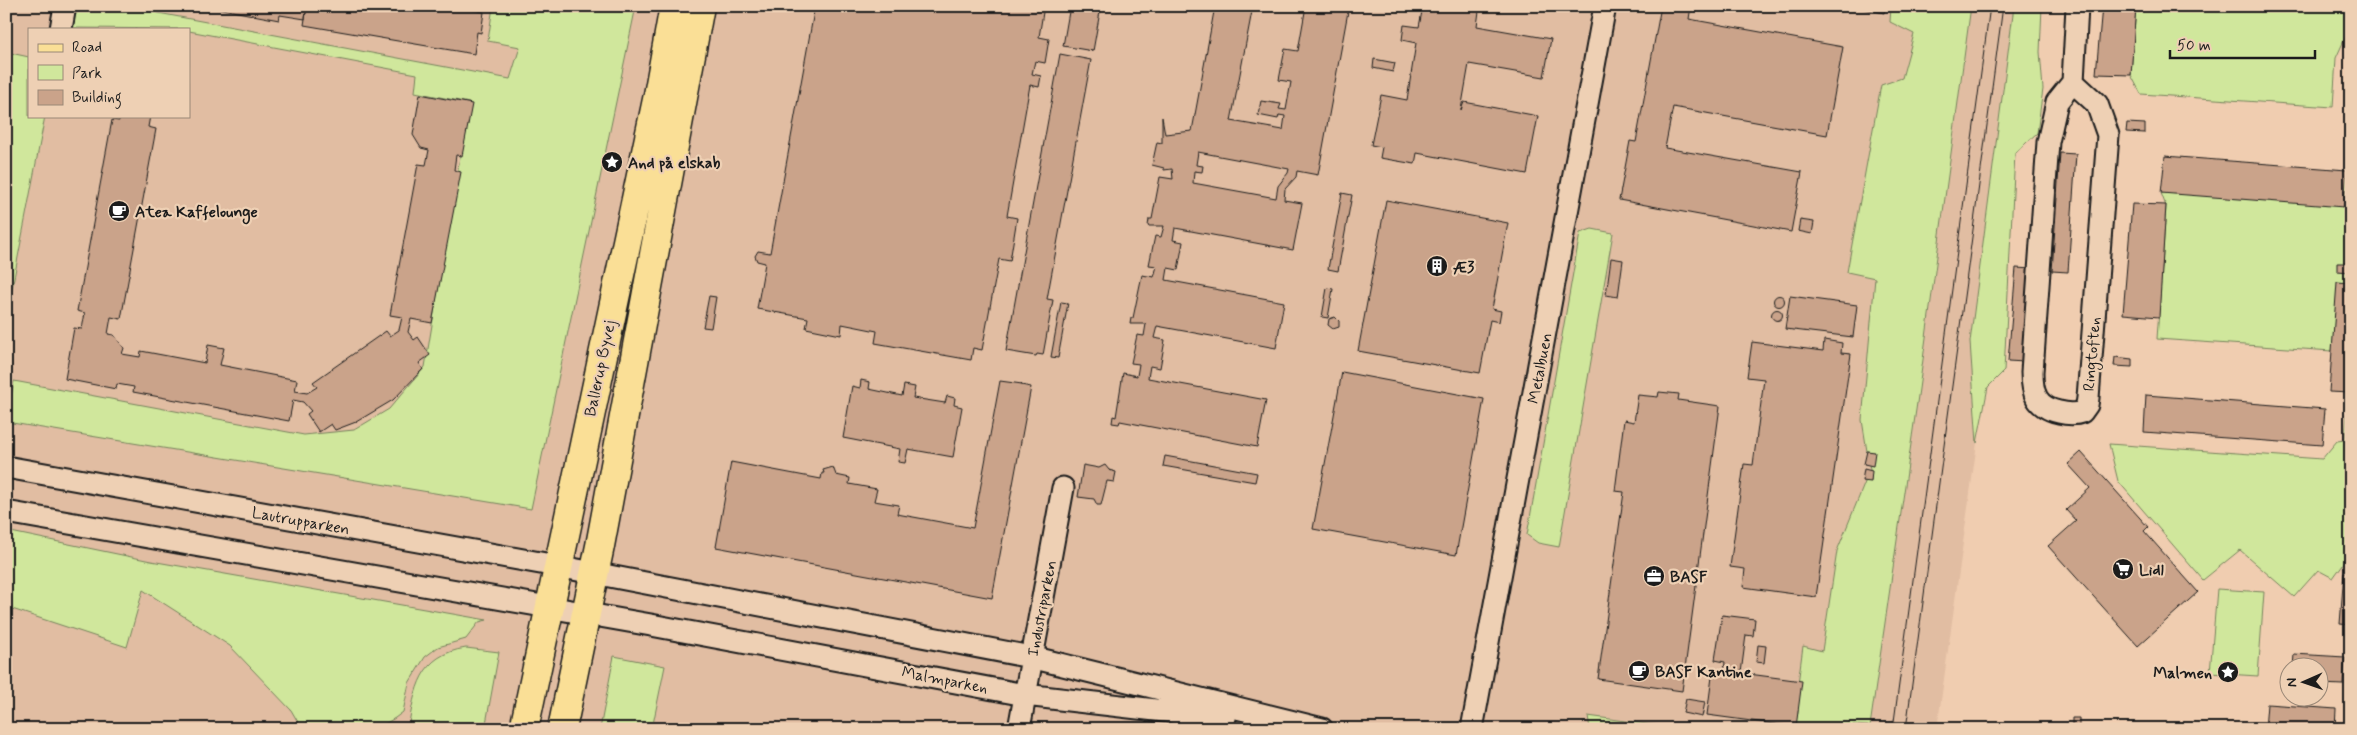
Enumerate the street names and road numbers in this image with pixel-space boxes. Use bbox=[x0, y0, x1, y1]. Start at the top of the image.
street label: Ringtoften bbox=[2079, 316, 2107, 392]
street label: Ballerup Byvej bbox=[580, 318, 621, 418]
street label: Metalbuen bbox=[1523, 331, 1558, 406]
street label: Lautrupparken bbox=[250, 503, 351, 540]
street label: Industriparken bbox=[1023, 559, 1062, 658]
street label: Malmparken bbox=[900, 662, 990, 699]

